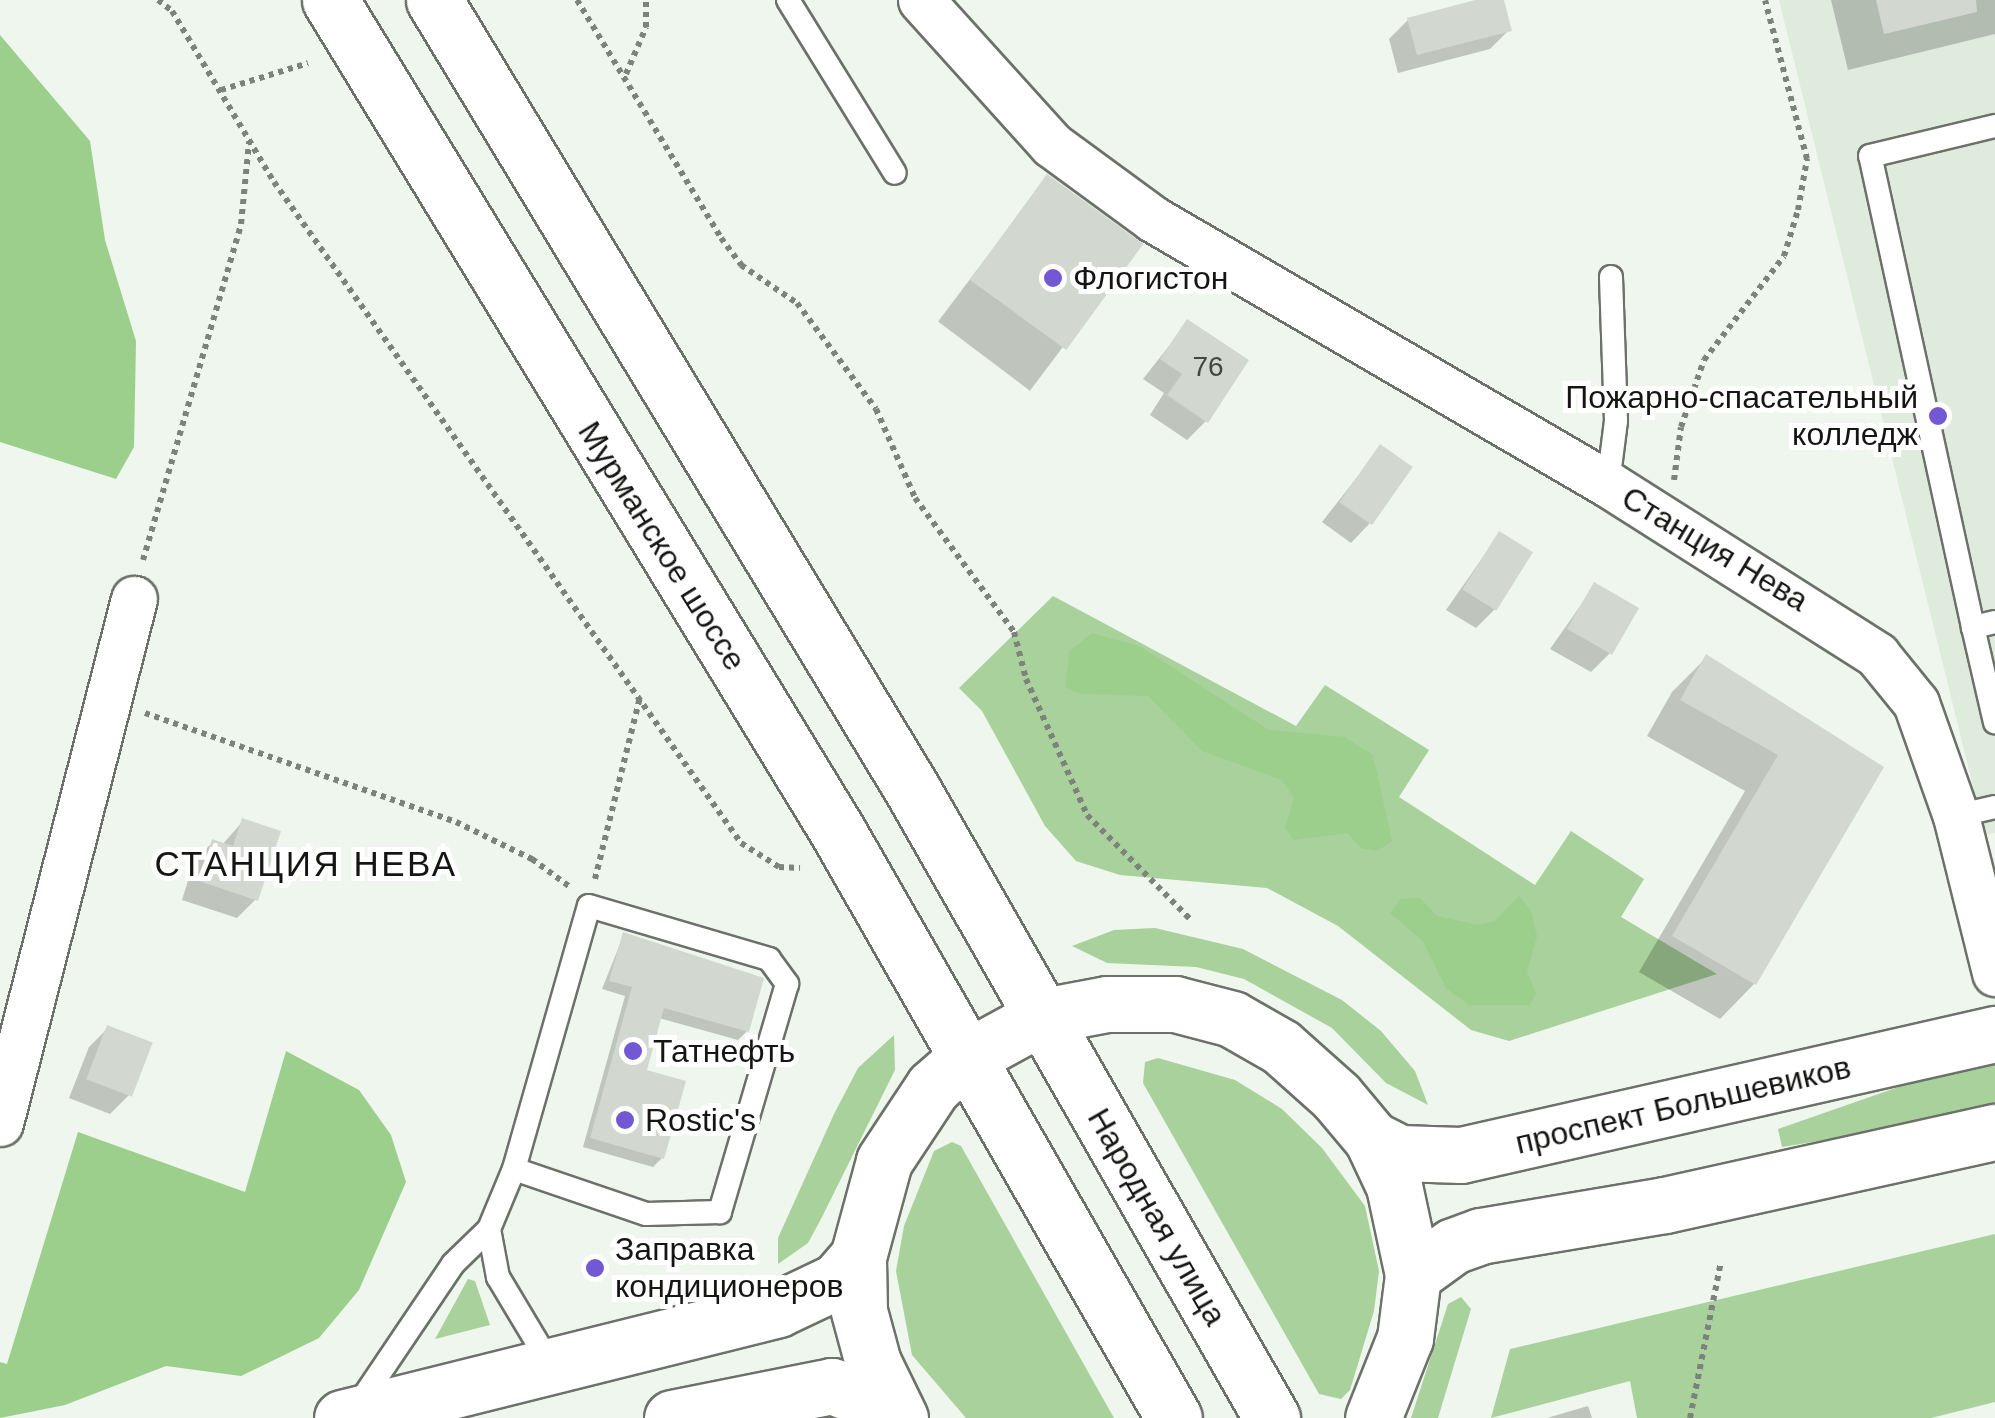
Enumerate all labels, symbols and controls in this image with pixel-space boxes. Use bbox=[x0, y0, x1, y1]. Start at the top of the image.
place label: Флогистон bbox=[1073, 259, 1228, 297]
marker: Флогистон bbox=[1042, 267, 1064, 289]
house number: 76 bbox=[1192, 350, 1224, 384]
place label: Пожарно-спасательный колледж bbox=[1565, 379, 1918, 454]
marker: Пожарно-спасательный колледж bbox=[1927, 405, 1949, 427]
street label: Мурманское шоссе bbox=[570, 415, 754, 677]
street label: Станция Нева bbox=[1615, 478, 1815, 620]
district label: СТАНЦИЯ НЕВА bbox=[154, 843, 458, 885]
place label: Татнефть bbox=[653, 1032, 795, 1070]
marker: Татнефть bbox=[622, 1040, 644, 1062]
street label: проспект Большевиков bbox=[1512, 1048, 1854, 1162]
place label: Rostic's bbox=[645, 1101, 756, 1139]
street label: Народная улица bbox=[1079, 1102, 1235, 1332]
marker: Rostic's bbox=[614, 1109, 636, 1131]
place label: Заправка кондиционеров bbox=[615, 1231, 843, 1306]
marker: Заправка кондиционеров bbox=[584, 1257, 606, 1279]

